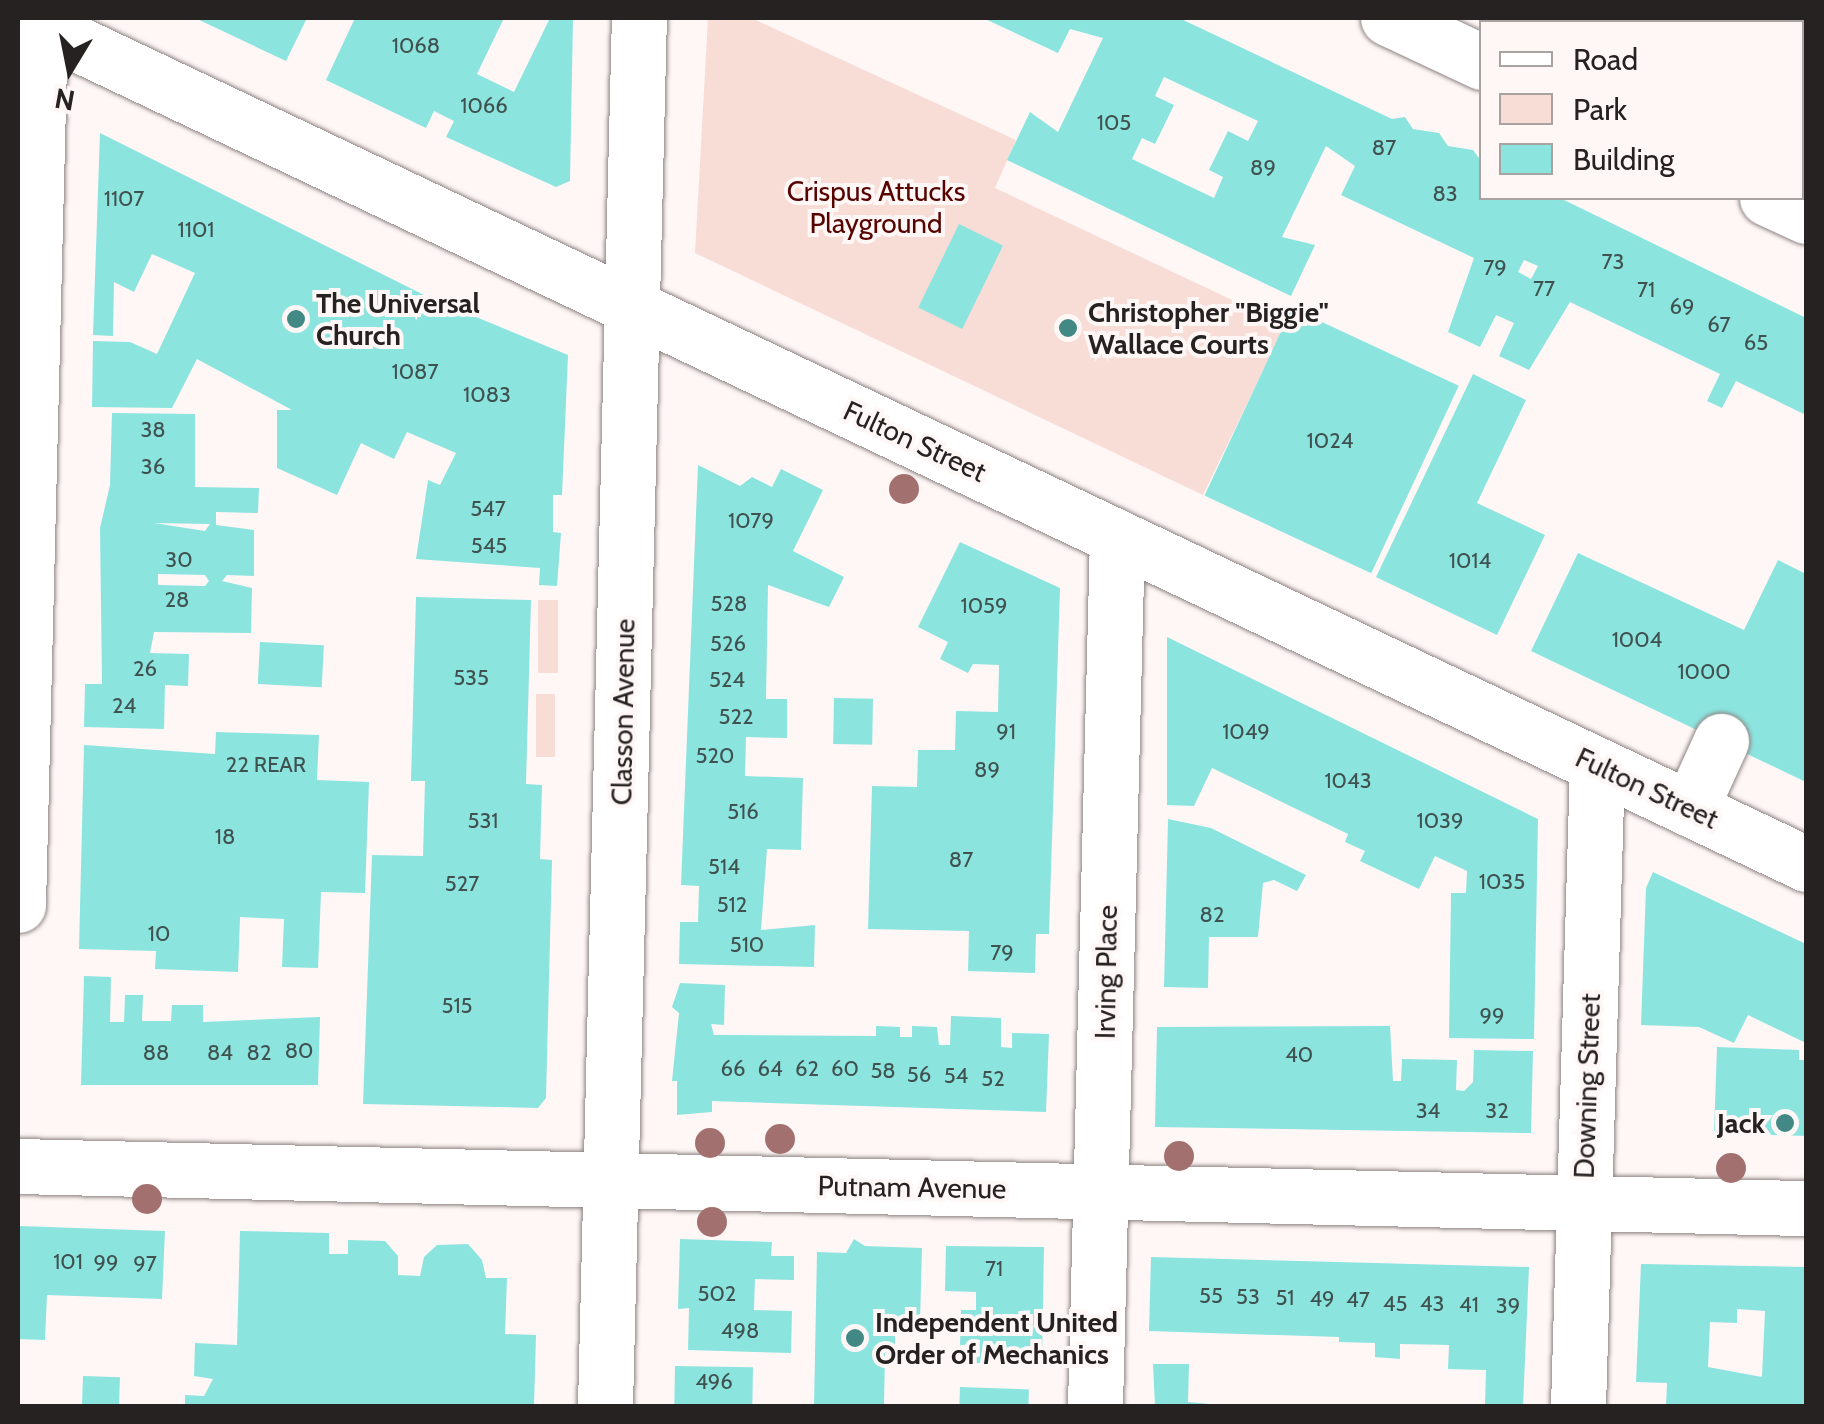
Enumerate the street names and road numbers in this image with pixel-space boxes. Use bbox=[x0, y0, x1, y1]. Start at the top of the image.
street label: Fulton Street bbox=[838, 393, 992, 489]
street label: Classon Avenue bbox=[605, 618, 641, 806]
street label: Fulton Street bbox=[1570, 740, 1724, 836]
street label: Irving Place bbox=[1088, 905, 1124, 1039]
street label: Downing Street bbox=[1567, 993, 1607, 1179]
street label: Putnam Avenue bbox=[817, 1169, 1007, 1205]

